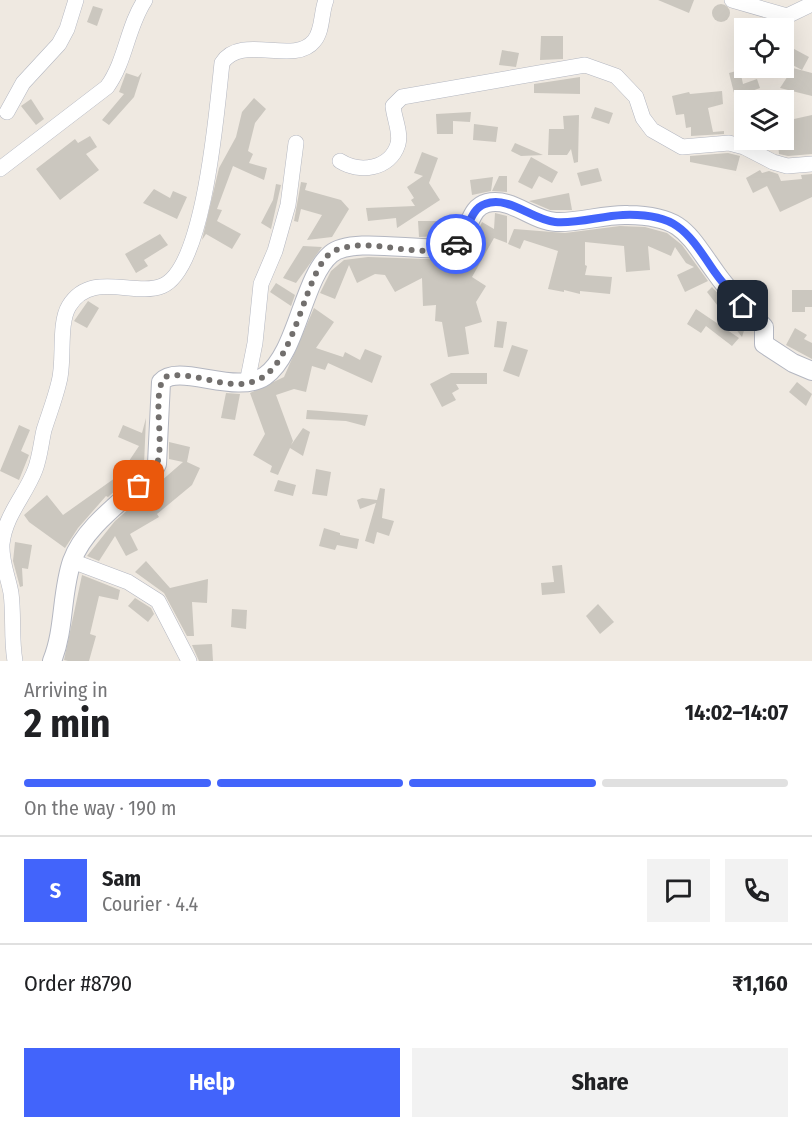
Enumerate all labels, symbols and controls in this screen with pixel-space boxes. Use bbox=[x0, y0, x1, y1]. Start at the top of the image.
map controls bbox=[734, 18, 794, 150]
button: locate bbox=[734, 18, 794, 78]
button: layers bbox=[734, 90, 794, 150]
courier bbox=[426, 214, 486, 274]
icon: car bbox=[440, 228, 473, 261]
pin bbox=[717, 280, 768, 331]
icon: home bbox=[726, 289, 759, 322]
pin bbox=[113, 460, 164, 511]
icon: bag bbox=[122, 469, 155, 502]
text: Arriving in bbox=[24, 678, 108, 702]
text: 14:02–14:07 bbox=[685, 699, 788, 726]
text: 2 min bbox=[24, 701, 110, 747]
text: On the way · 190 m bbox=[24, 796, 176, 820]
button: chat bbox=[647, 859, 710, 922]
button: phone bbox=[725, 859, 788, 922]
text: Sam bbox=[102, 865, 141, 892]
text: S bbox=[50, 877, 61, 904]
text: Courier · 4.4 bbox=[102, 892, 198, 916]
text: Order #8790 bbox=[24, 970, 132, 997]
text: ₹1,160 bbox=[732, 970, 788, 997]
button: Help bbox=[24, 1048, 400, 1117]
button: Share bbox=[412, 1048, 788, 1117]

